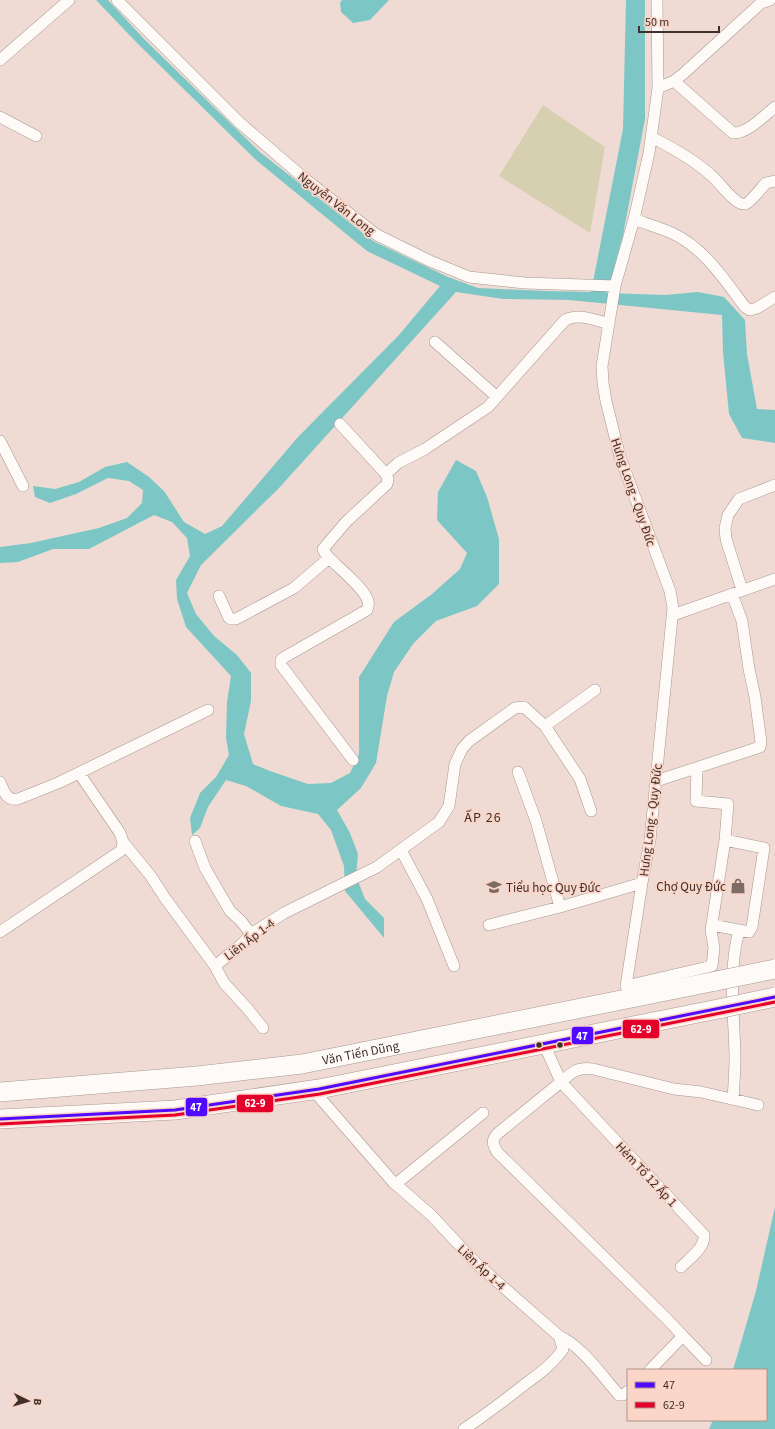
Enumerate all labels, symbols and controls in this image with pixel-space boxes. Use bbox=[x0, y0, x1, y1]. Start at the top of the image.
scale bar bbox=[639, 8, 719, 34]
text: 50 m bbox=[645, 14, 669, 31]
street label: Nguyễn Văn Long bbox=[294, 168, 379, 240]
street label: Hưng Long - Quy Đức bbox=[606, 436, 660, 549]
street label: Hưng Long - Quy Đức bbox=[635, 763, 667, 878]
district label: ẤP 26 bbox=[464, 808, 502, 828]
shop icon: Chợ Quy Đức bbox=[729, 877, 747, 895]
school or university icon: Tiểu học Quy Đức bbox=[485, 878, 503, 896]
place label: Chợ Quy Đức bbox=[656, 878, 726, 896]
place label: Tiểu học Quy Đức bbox=[506, 879, 601, 897]
street label: Liên Ấp 1-4 bbox=[220, 914, 279, 965]
line badge: 62-9 bbox=[622, 1019, 660, 1039]
text: 62-9 bbox=[630, 1022, 652, 1037]
line badge: 47 bbox=[571, 1026, 594, 1045]
text: 47 bbox=[576, 1029, 588, 1044]
street label: Văn Tiến Dũng bbox=[321, 1037, 401, 1070]
unlabelled marker bbox=[534, 1040, 544, 1050]
unlabelled marker bbox=[555, 1040, 565, 1050]
line badge: 62-9 bbox=[236, 1094, 274, 1113]
text: 62-9 bbox=[244, 1096, 266, 1111]
line badge: 47 bbox=[185, 1097, 208, 1117]
text: 47 bbox=[190, 1100, 202, 1115]
street label: Hẻm Tổ 12 Ấp 1 bbox=[611, 1138, 681, 1211]
street label: Liên Ấp 1-4 bbox=[453, 1241, 510, 1295]
legend bbox=[627, 1369, 767, 1421]
text: 47 bbox=[663, 1377, 675, 1394]
north arrow bbox=[8, 1381, 48, 1421]
text: 62-9 bbox=[663, 1397, 685, 1414]
text: B bbox=[30, 1398, 45, 1406]

